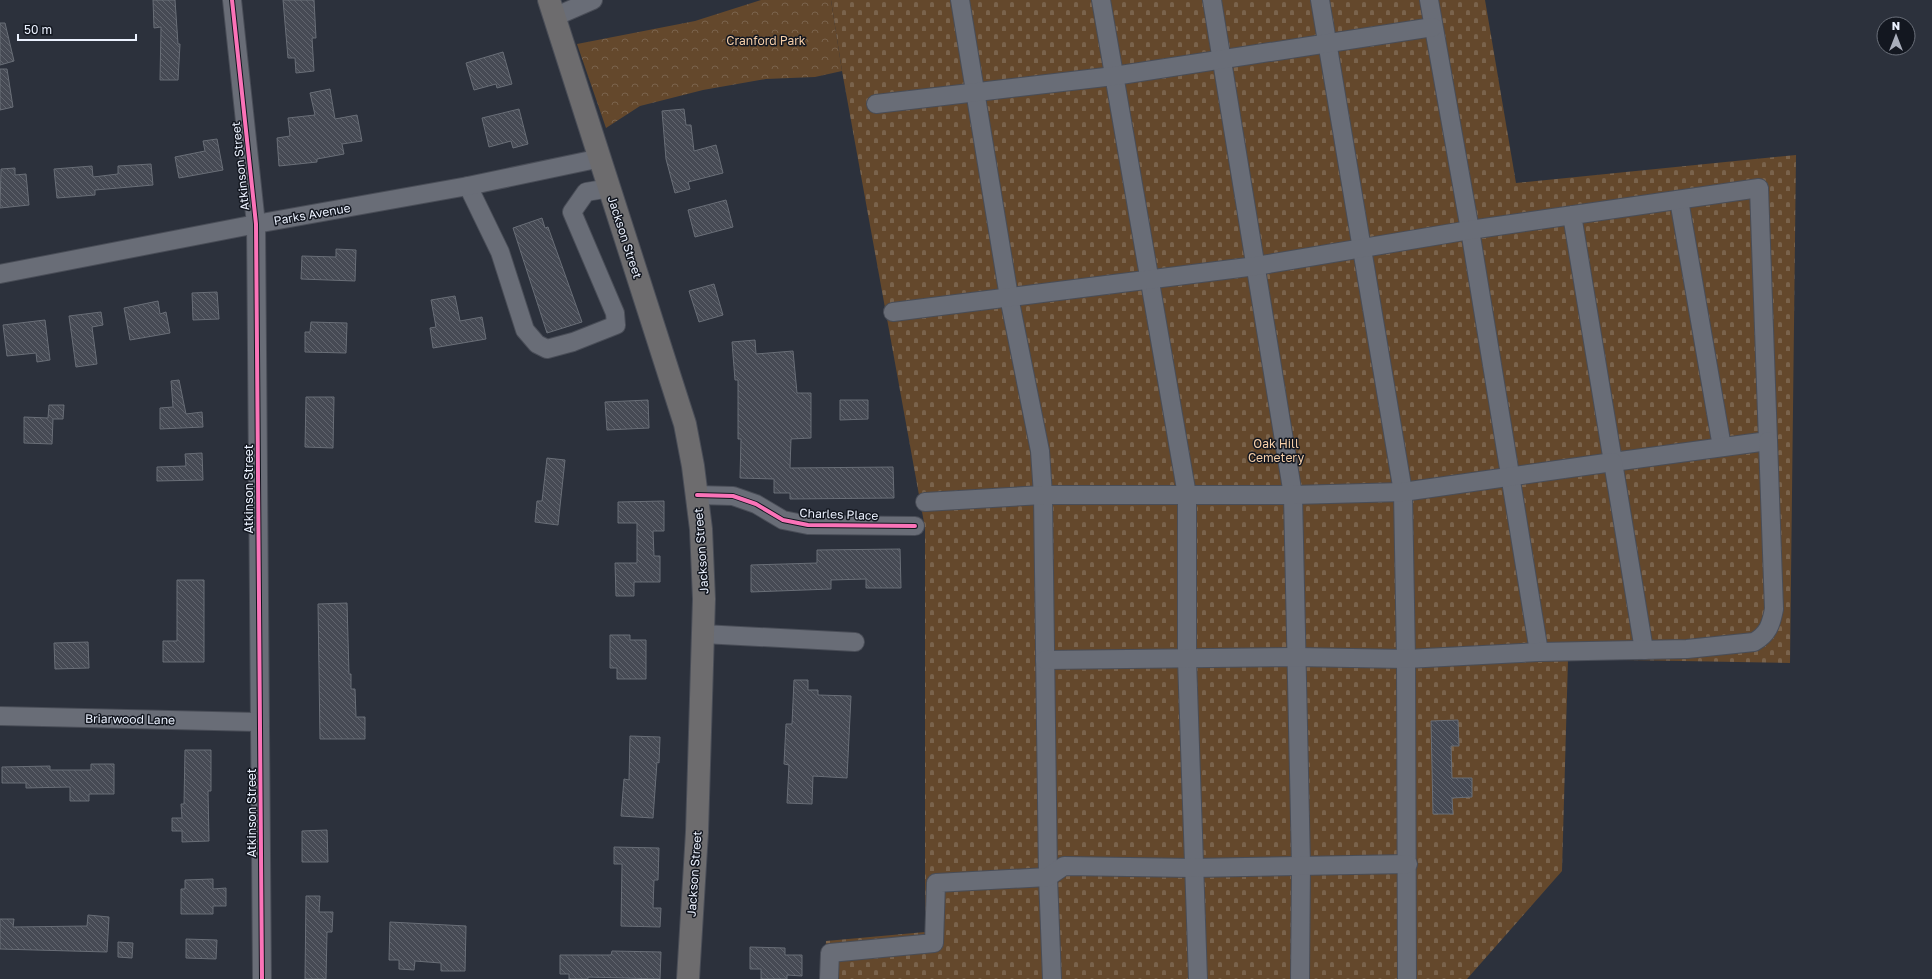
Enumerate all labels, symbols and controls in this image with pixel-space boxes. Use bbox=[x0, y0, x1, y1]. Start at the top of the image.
scale bar bbox=[18, 16, 136, 42]
north arrow bbox=[1876, 16, 1916, 56]
text: N bbox=[1892, 19, 1900, 32]
text: 50 m bbox=[24, 22, 52, 37]
park label: Cranford Park bbox=[726, 33, 806, 48]
street label: Atkinson Street bbox=[228, 121, 252, 211]
street label: Jackson Street bbox=[605, 194, 646, 281]
street label: Parks Avenue bbox=[272, 200, 352, 228]
park label: Oak Hill Cemetery bbox=[1248, 436, 1304, 465]
street label: Atkinson Street bbox=[241, 444, 256, 534]
street label: Charles Place bbox=[799, 505, 879, 523]
street label: Jackson Street bbox=[690, 507, 711, 595]
street label: Briarwood Lane bbox=[85, 711, 175, 727]
street label: Atkinson Street bbox=[244, 768, 259, 858]
street label: Jackson Street bbox=[684, 830, 705, 918]

